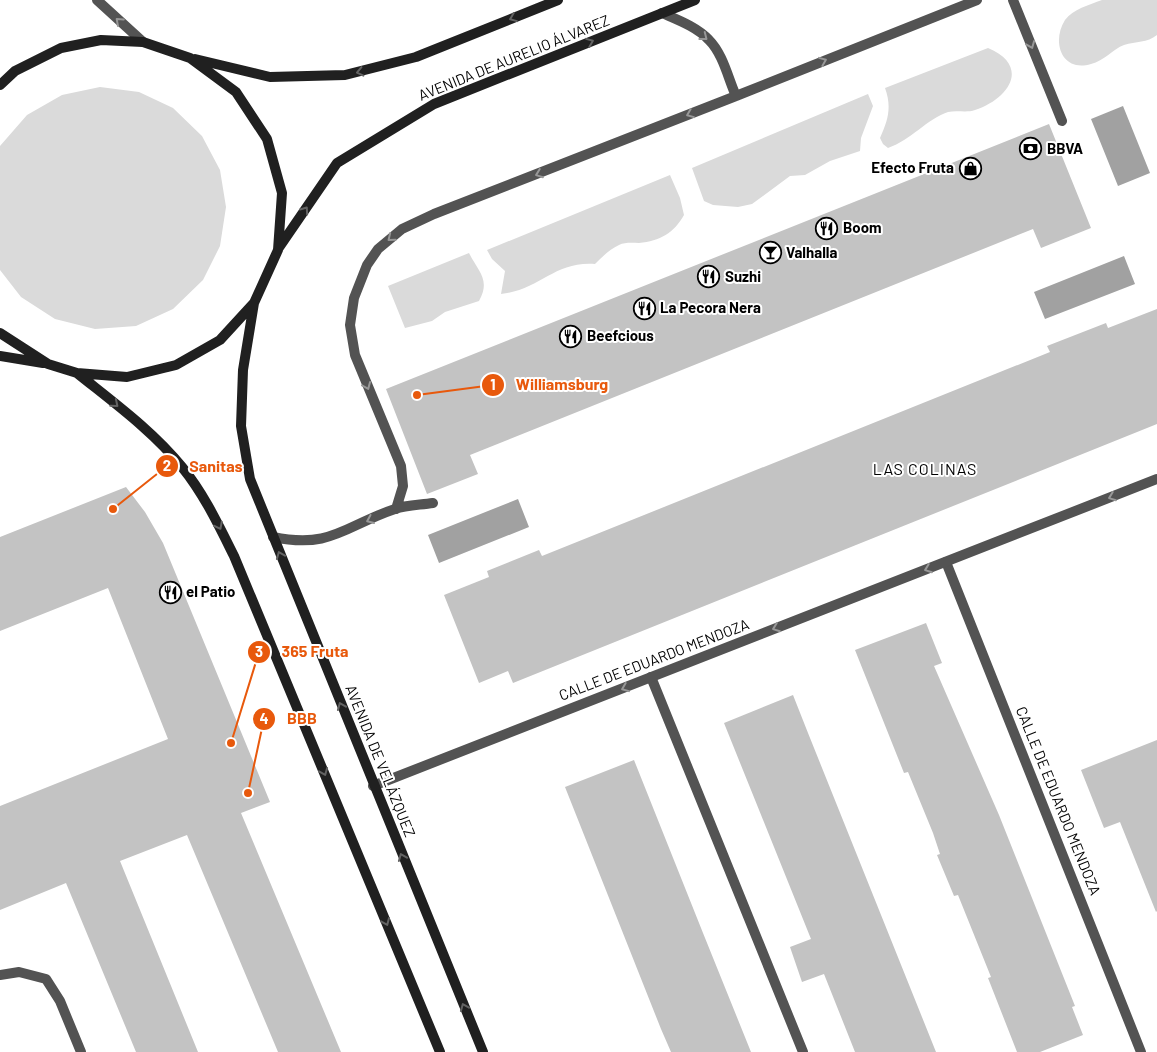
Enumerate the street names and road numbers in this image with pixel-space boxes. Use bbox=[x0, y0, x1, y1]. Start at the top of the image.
street label: AVENIDA DE AURELIO ÁLVAREZ bbox=[415, 10, 612, 104]
street label: CALLE DE EDUARDO MENDOZA bbox=[556, 614, 751, 704]
street label: AVENIDA DE VELÁZQUEZ bbox=[342, 682, 420, 839]
street label: CALLE DE EDUARDO MENDOZA bbox=[1013, 704, 1105, 898]

